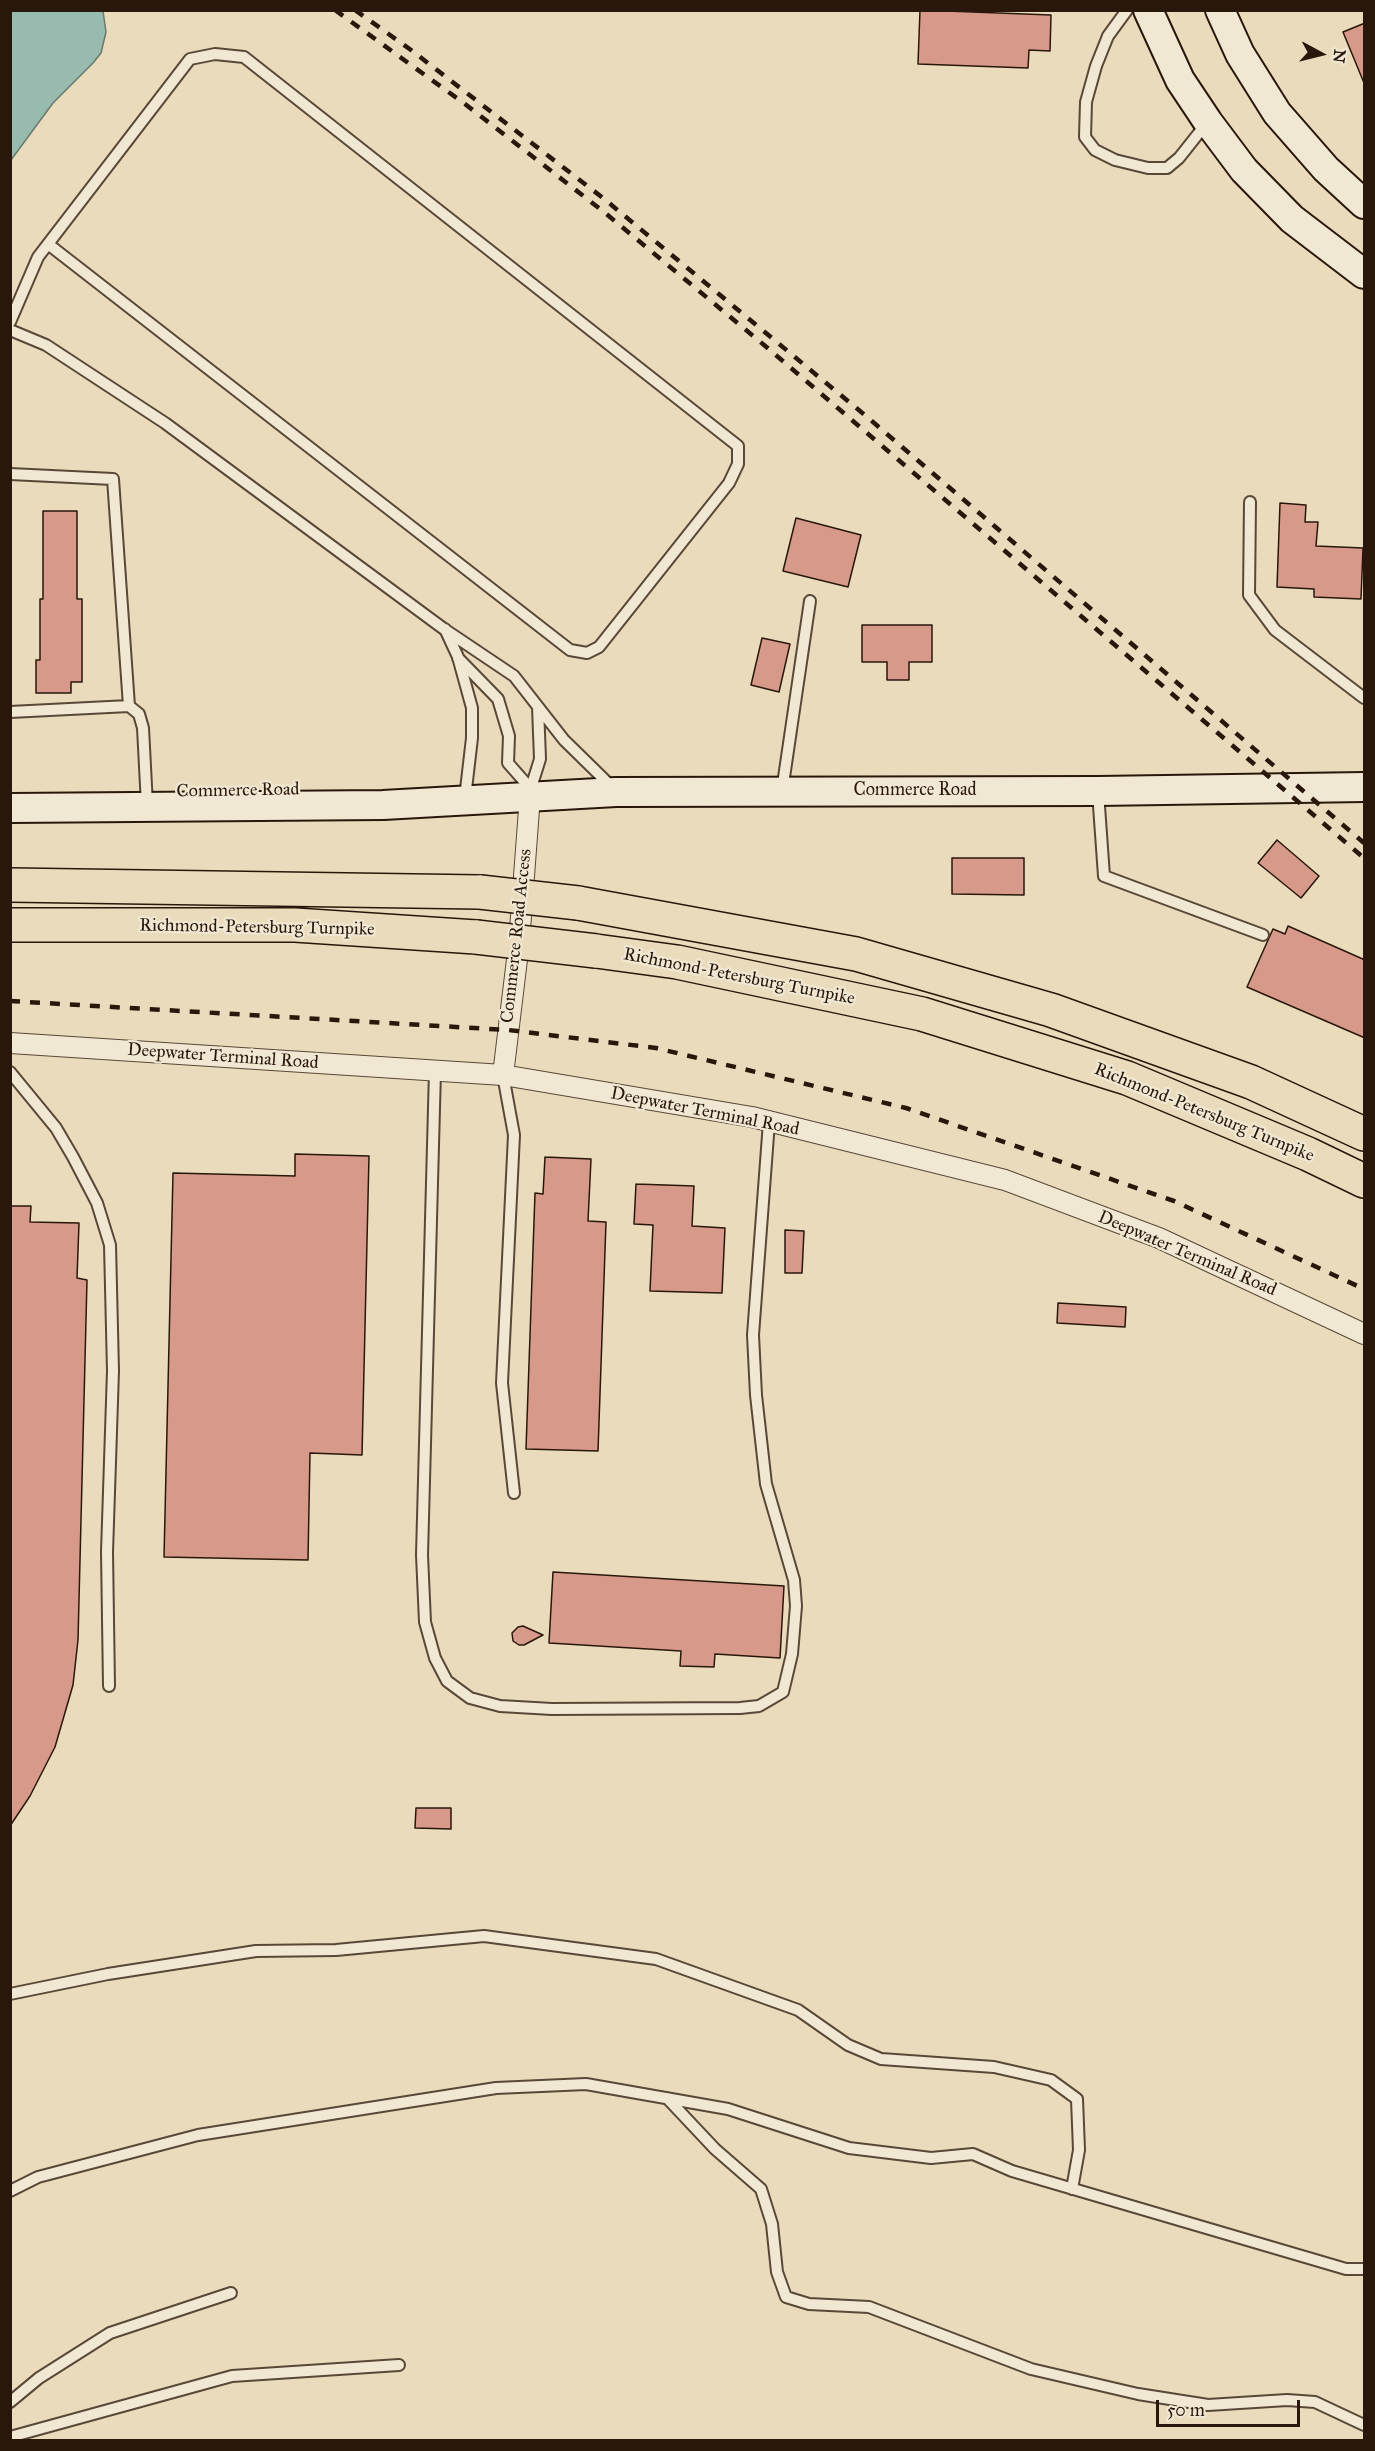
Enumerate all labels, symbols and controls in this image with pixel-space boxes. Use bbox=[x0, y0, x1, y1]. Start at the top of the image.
north arrow bbox=[1291, 24, 1351, 84]
text: N bbox=[1329, 48, 1350, 64]
street label: Commerce Road bbox=[176, 779, 300, 803]
street label: Commerce Road bbox=[853, 780, 977, 802]
street label: Commerce Road Access bbox=[497, 848, 537, 1024]
street label: Richmond-Petersburg Turnpike bbox=[139, 915, 375, 941]
street label: Richmond-Petersburg Turnpike bbox=[622, 944, 856, 1010]
street label: Deepwater Terminal Road bbox=[127, 1040, 319, 1074]
street label: Richmond-Petersburg Turnpike bbox=[1091, 1059, 1317, 1167]
street label: Deepwater Terminal Road bbox=[609, 1083, 801, 1141]
street label: Deepwater Terminal Road bbox=[1095, 1207, 1279, 1301]
scale bar bbox=[1159, 2388, 1303, 2426]
text: 50 m bbox=[1167, 2399, 1205, 2421]

